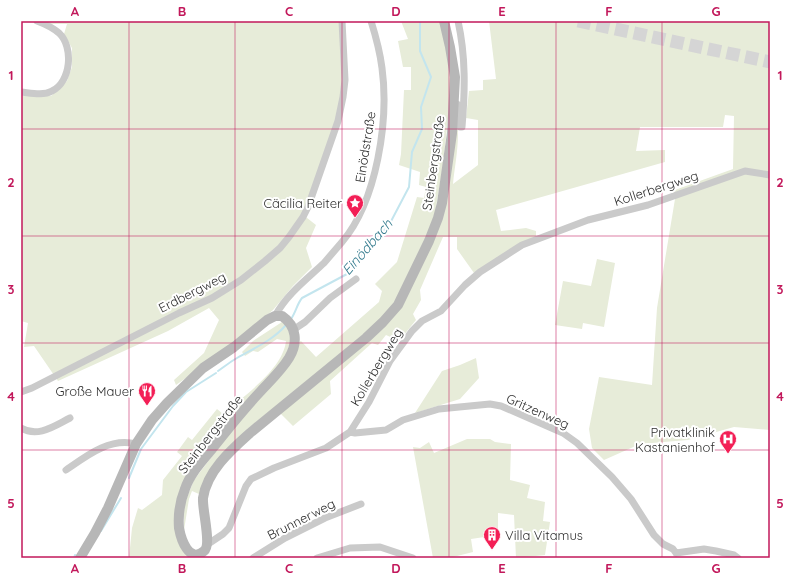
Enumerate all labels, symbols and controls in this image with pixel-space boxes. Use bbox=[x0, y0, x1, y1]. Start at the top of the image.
text: A bbox=[71, 3, 80, 19]
text: B bbox=[178, 3, 186, 19]
text: C bbox=[285, 3, 293, 19]
text: D bbox=[391, 3, 401, 19]
text: E bbox=[498, 3, 506, 19]
text: F bbox=[605, 3, 613, 19]
text: G bbox=[711, 3, 721, 19]
text: 1 bbox=[8, 67, 14, 83]
text: 1 bbox=[777, 67, 783, 83]
street label: Einödstraße bbox=[351, 110, 379, 184]
street label: Steinbergstraße bbox=[418, 114, 448, 212]
street label: Kollerbergweg bbox=[612, 167, 700, 209]
text: 2 bbox=[7, 174, 15, 190]
text: 2 bbox=[776, 174, 784, 190]
place icon: Cäcilia Reiter bbox=[345, 193, 365, 218]
place label: Cäcilia Reiter bbox=[263, 195, 342, 211]
water label: Einödbach bbox=[338, 215, 397, 279]
street label: Erdbergweg bbox=[156, 268, 228, 316]
text: 3 bbox=[8, 281, 15, 297]
text: 3 bbox=[777, 281, 784, 297]
street label: Kollerbergweg bbox=[347, 325, 405, 409]
restaurant icon: Große Mauer bbox=[137, 381, 157, 406]
place label: Große Mauer bbox=[55, 383, 134, 399]
text: 4 bbox=[7, 388, 15, 404]
text: 4 bbox=[776, 388, 784, 404]
street label: Gritzenweg bbox=[504, 390, 572, 432]
street label: Steinbergstraße bbox=[174, 391, 246, 477]
place label: Privatklinik Kastanienhof bbox=[635, 424, 715, 455]
hospital icon: Privatklinik Kastanienhof bbox=[718, 429, 738, 454]
text: 5 bbox=[7, 495, 15, 511]
street label: Brunnerweg bbox=[264, 495, 338, 543]
text: 5 bbox=[776, 495, 784, 511]
building icon: Villa Vitamus bbox=[482, 525, 502, 550]
place label: Villa Vitamus bbox=[505, 527, 583, 543]
text: A bbox=[71, 560, 80, 576]
text: B bbox=[178, 560, 186, 576]
text: C bbox=[285, 560, 293, 576]
text: D bbox=[391, 560, 401, 576]
text: E bbox=[498, 560, 506, 576]
text: F bbox=[605, 560, 613, 576]
text: G bbox=[711, 560, 721, 576]

